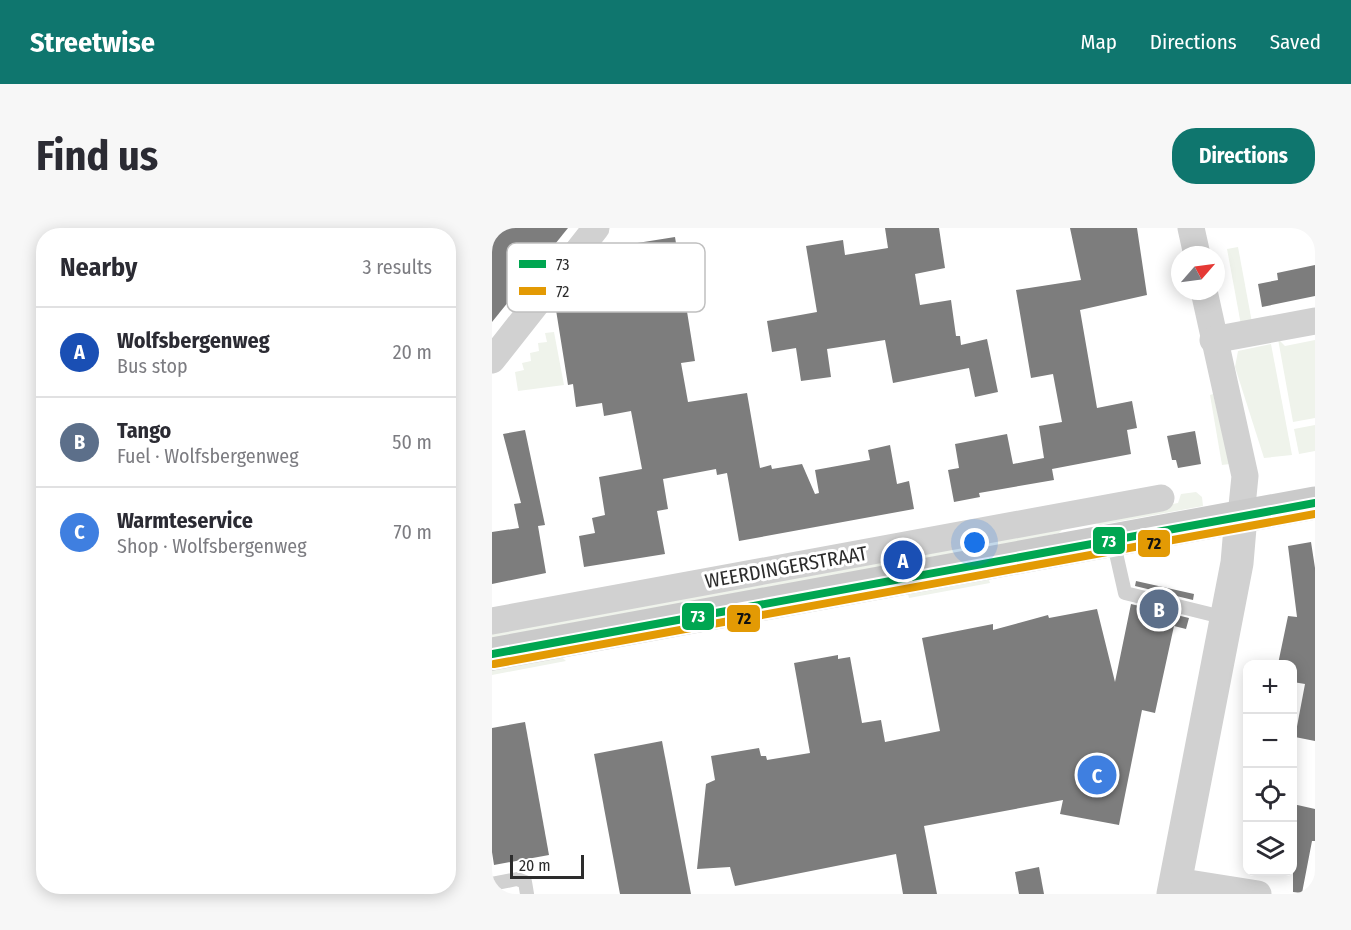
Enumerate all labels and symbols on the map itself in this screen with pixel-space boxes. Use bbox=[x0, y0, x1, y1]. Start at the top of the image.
legend bbox=[507, 243, 705, 312]
north arrow bbox=[1171, 246, 1225, 300]
text: 73 bbox=[556, 255, 570, 274]
text: 72 bbox=[556, 282, 569, 301]
line badge: 73 bbox=[1092, 526, 1126, 555]
your location bbox=[960, 528, 989, 557]
line badge: 72 bbox=[1137, 529, 1171, 558]
text: 73 bbox=[1102, 532, 1117, 551]
text: 72 bbox=[1147, 534, 1162, 553]
pin: A bbox=[884, 538, 922, 582]
street label: WEERDINGERSTRAAT bbox=[703, 541, 870, 593]
pin: B bbox=[1140, 586, 1178, 632]
line badge: 73 bbox=[681, 602, 715, 631]
line badge: 72 bbox=[726, 604, 761, 633]
text: 73 bbox=[691, 607, 706, 626]
text: 72 bbox=[737, 609, 752, 628]
pin: C bbox=[1078, 752, 1116, 798]
scale bar bbox=[510, 852, 584, 880]

